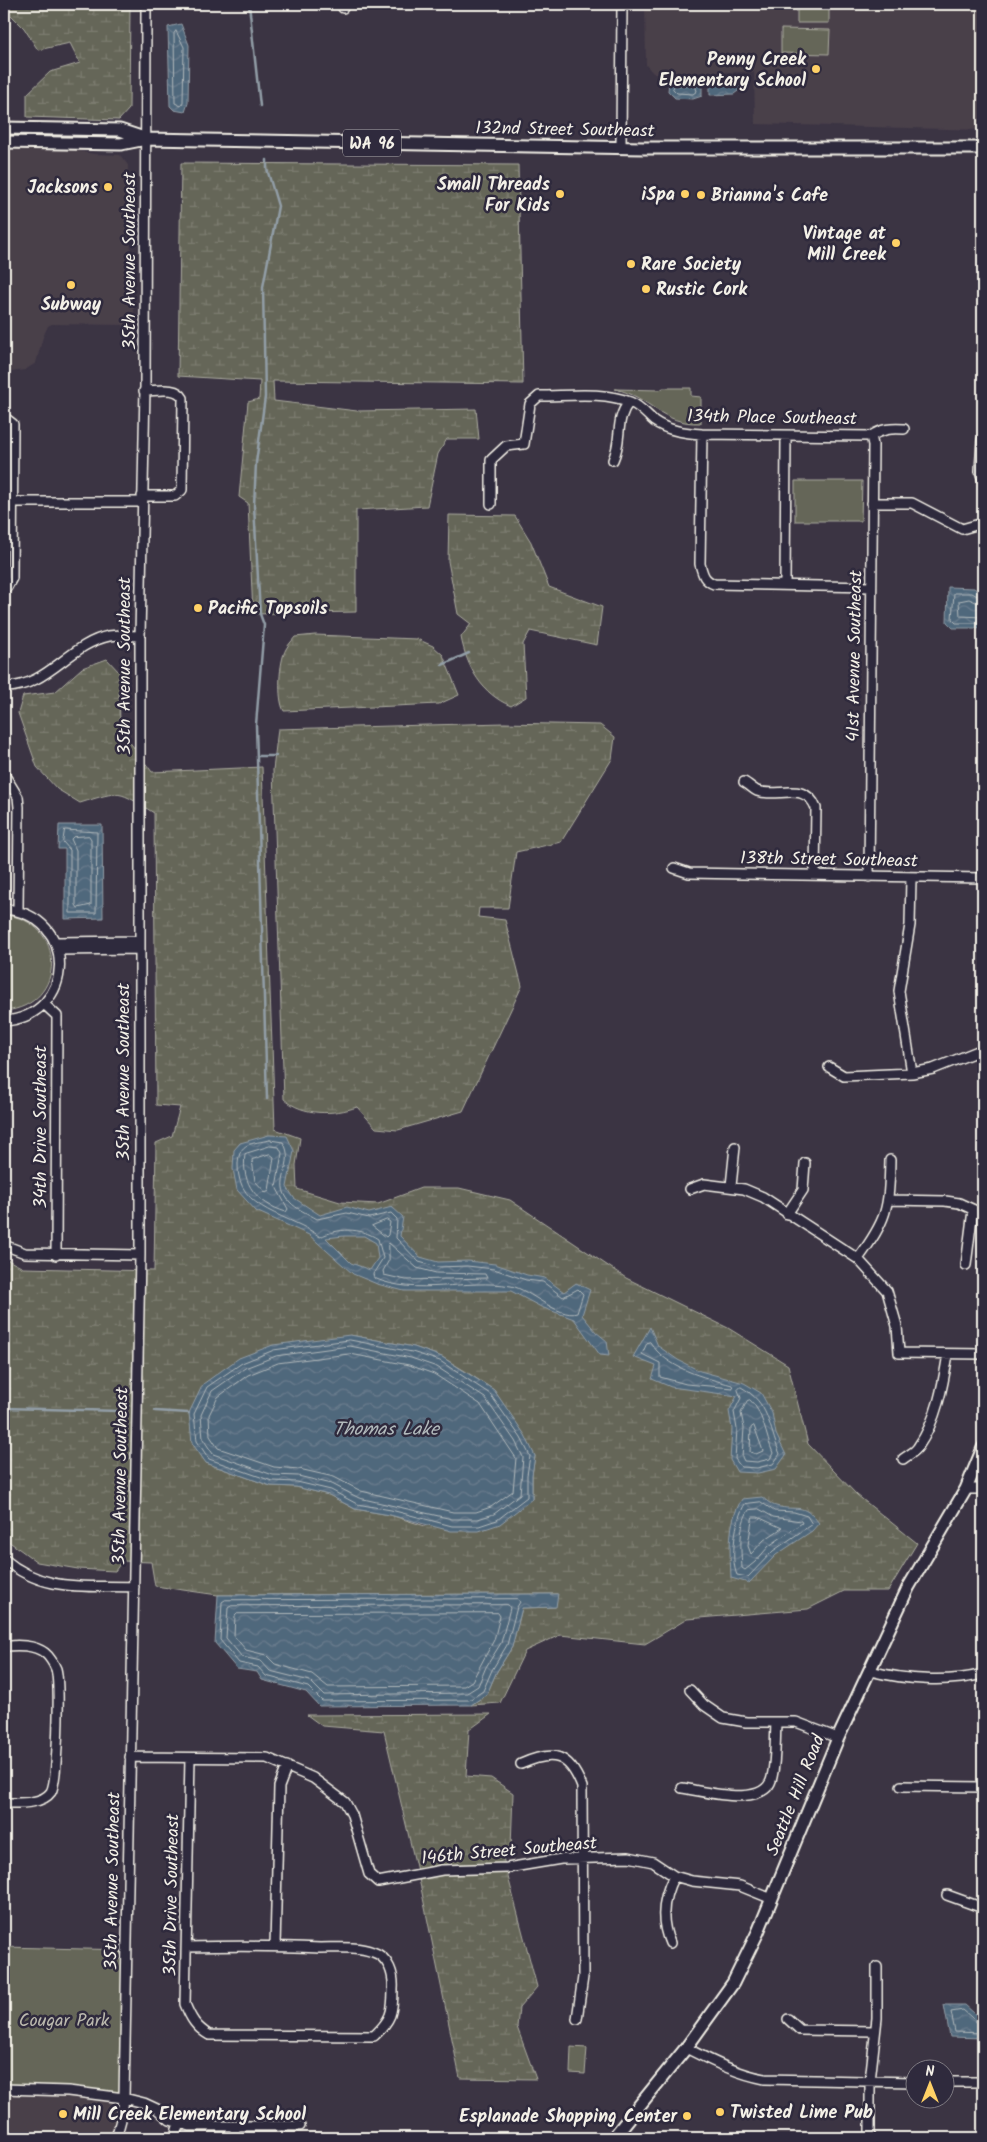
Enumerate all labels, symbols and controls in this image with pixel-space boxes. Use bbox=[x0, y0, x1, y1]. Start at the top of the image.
place label: Penny Creek Elementary School bbox=[659, 46, 807, 96]
marker: Penny Creek Elementary School bbox=[810, 63, 822, 75]
street label: 132nd Street Southeast bbox=[475, 114, 656, 147]
road number: WA 96 bbox=[343, 130, 401, 156]
street label: 35th Avenue Southeast bbox=[116, 171, 145, 350]
place label: Small Threads For Kids bbox=[437, 171, 551, 221]
place label: Jacksons bbox=[27, 174, 99, 203]
marker: Jacksons bbox=[102, 181, 114, 193]
place label: iSpa bbox=[642, 181, 675, 210]
place label: Brianna's Cafe bbox=[711, 182, 828, 211]
marker: Small Threads For Kids bbox=[554, 188, 566, 200]
marker: iSpa bbox=[679, 188, 691, 200]
marker: Brianna's Cafe bbox=[695, 189, 707, 201]
place label: Vintage at Mill Creek bbox=[803, 220, 887, 270]
marker: Vintage at Mill Creek bbox=[890, 237, 902, 249]
place label: Rare Society bbox=[641, 251, 742, 280]
marker: Rare Society bbox=[625, 258, 637, 270]
place label: Rustic Cork bbox=[656, 276, 748, 305]
marker: Subway bbox=[65, 279, 77, 291]
marker: Rustic Cork bbox=[640, 283, 652, 295]
place label: Subway bbox=[41, 291, 102, 320]
street label: 134th Place Southeast bbox=[687, 403, 858, 434]
street label: 41st Avenue Southeast bbox=[840, 569, 872, 742]
street label: 35th Avenue Southeast bbox=[111, 576, 140, 755]
place label: Pacific Topsoils bbox=[208, 595, 328, 624]
marker: Pacific Topsoils bbox=[192, 602, 204, 614]
street label: 138th Street Southeast bbox=[740, 844, 919, 877]
street label: 35th Avenue Southeast bbox=[110, 982, 139, 1161]
street label: 34th Drive Southeast bbox=[27, 1044, 56, 1208]
street label: 35th Avenue Southeast bbox=[105, 1386, 138, 1565]
water label: Thomas Lake bbox=[333, 1415, 441, 1445]
street label: Seattle Hill Road bbox=[759, 1730, 834, 1860]
street label: 35th Avenue Southeast bbox=[97, 1791, 130, 1970]
street label: 35th Drive Southeast bbox=[157, 1812, 188, 1977]
street label: 146th Street Southeast bbox=[420, 1829, 599, 1874]
park label: Cougar Park bbox=[19, 2007, 110, 2036]
north arrow bbox=[904, 2060, 954, 2110]
text: N bbox=[926, 2061, 935, 2083]
place label: Twisted Lime Pub bbox=[730, 2099, 873, 2128]
place label: Mill Creek Elementary School bbox=[73, 2101, 306, 2130]
place label: Esplanade Shopping Center bbox=[459, 2103, 678, 2132]
marker: Twisted Lime Pub bbox=[714, 2106, 726, 2118]
marker: Mill Creek Elementary School bbox=[57, 2108, 69, 2120]
marker: Esplanade Shopping Center bbox=[681, 2110, 693, 2122]

